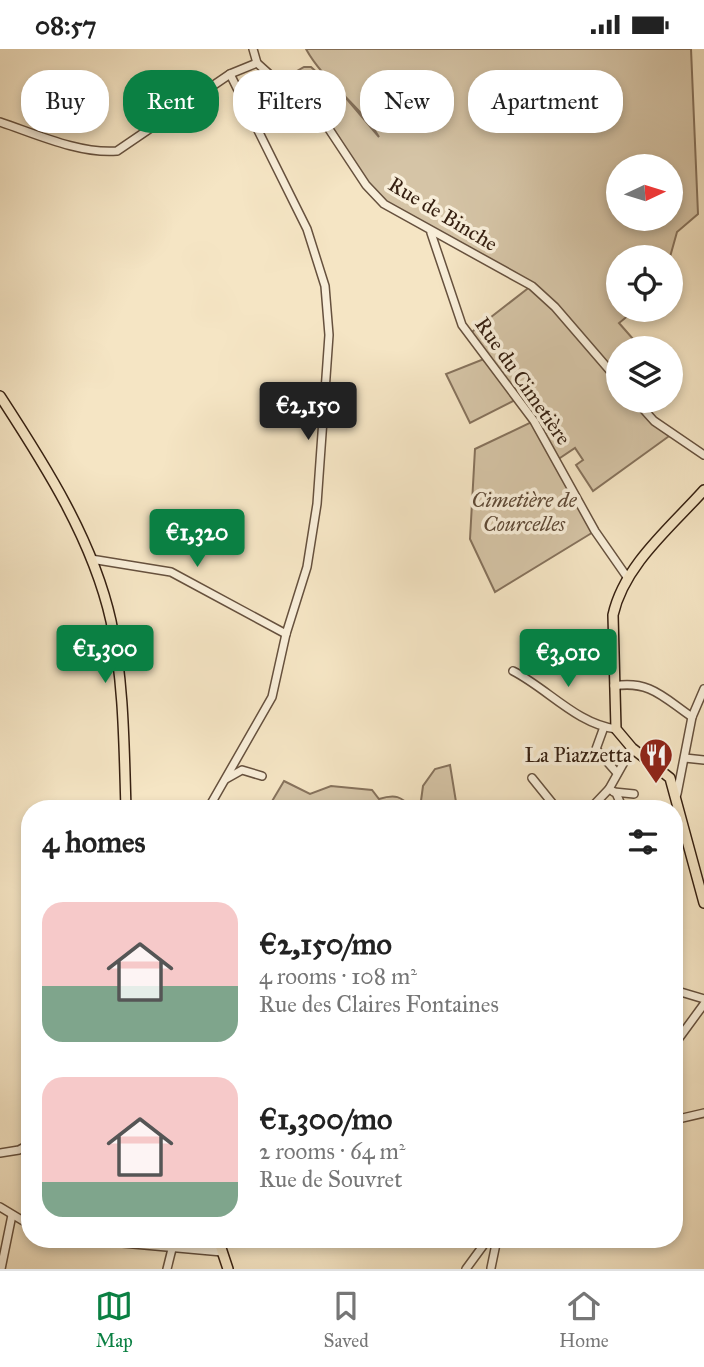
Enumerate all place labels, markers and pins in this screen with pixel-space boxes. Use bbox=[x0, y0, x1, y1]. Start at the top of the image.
pin: €2,150 bbox=[251, 383, 365, 442]
pin: €1,320 bbox=[140, 510, 254, 569]
pin: €1,300 bbox=[48, 625, 162, 685]
pin: €3,010 bbox=[511, 629, 625, 689]
restaurant icon: La Piazzetta bbox=[637, 736, 675, 785]
place label: La Piazzetta bbox=[525, 742, 632, 768]

